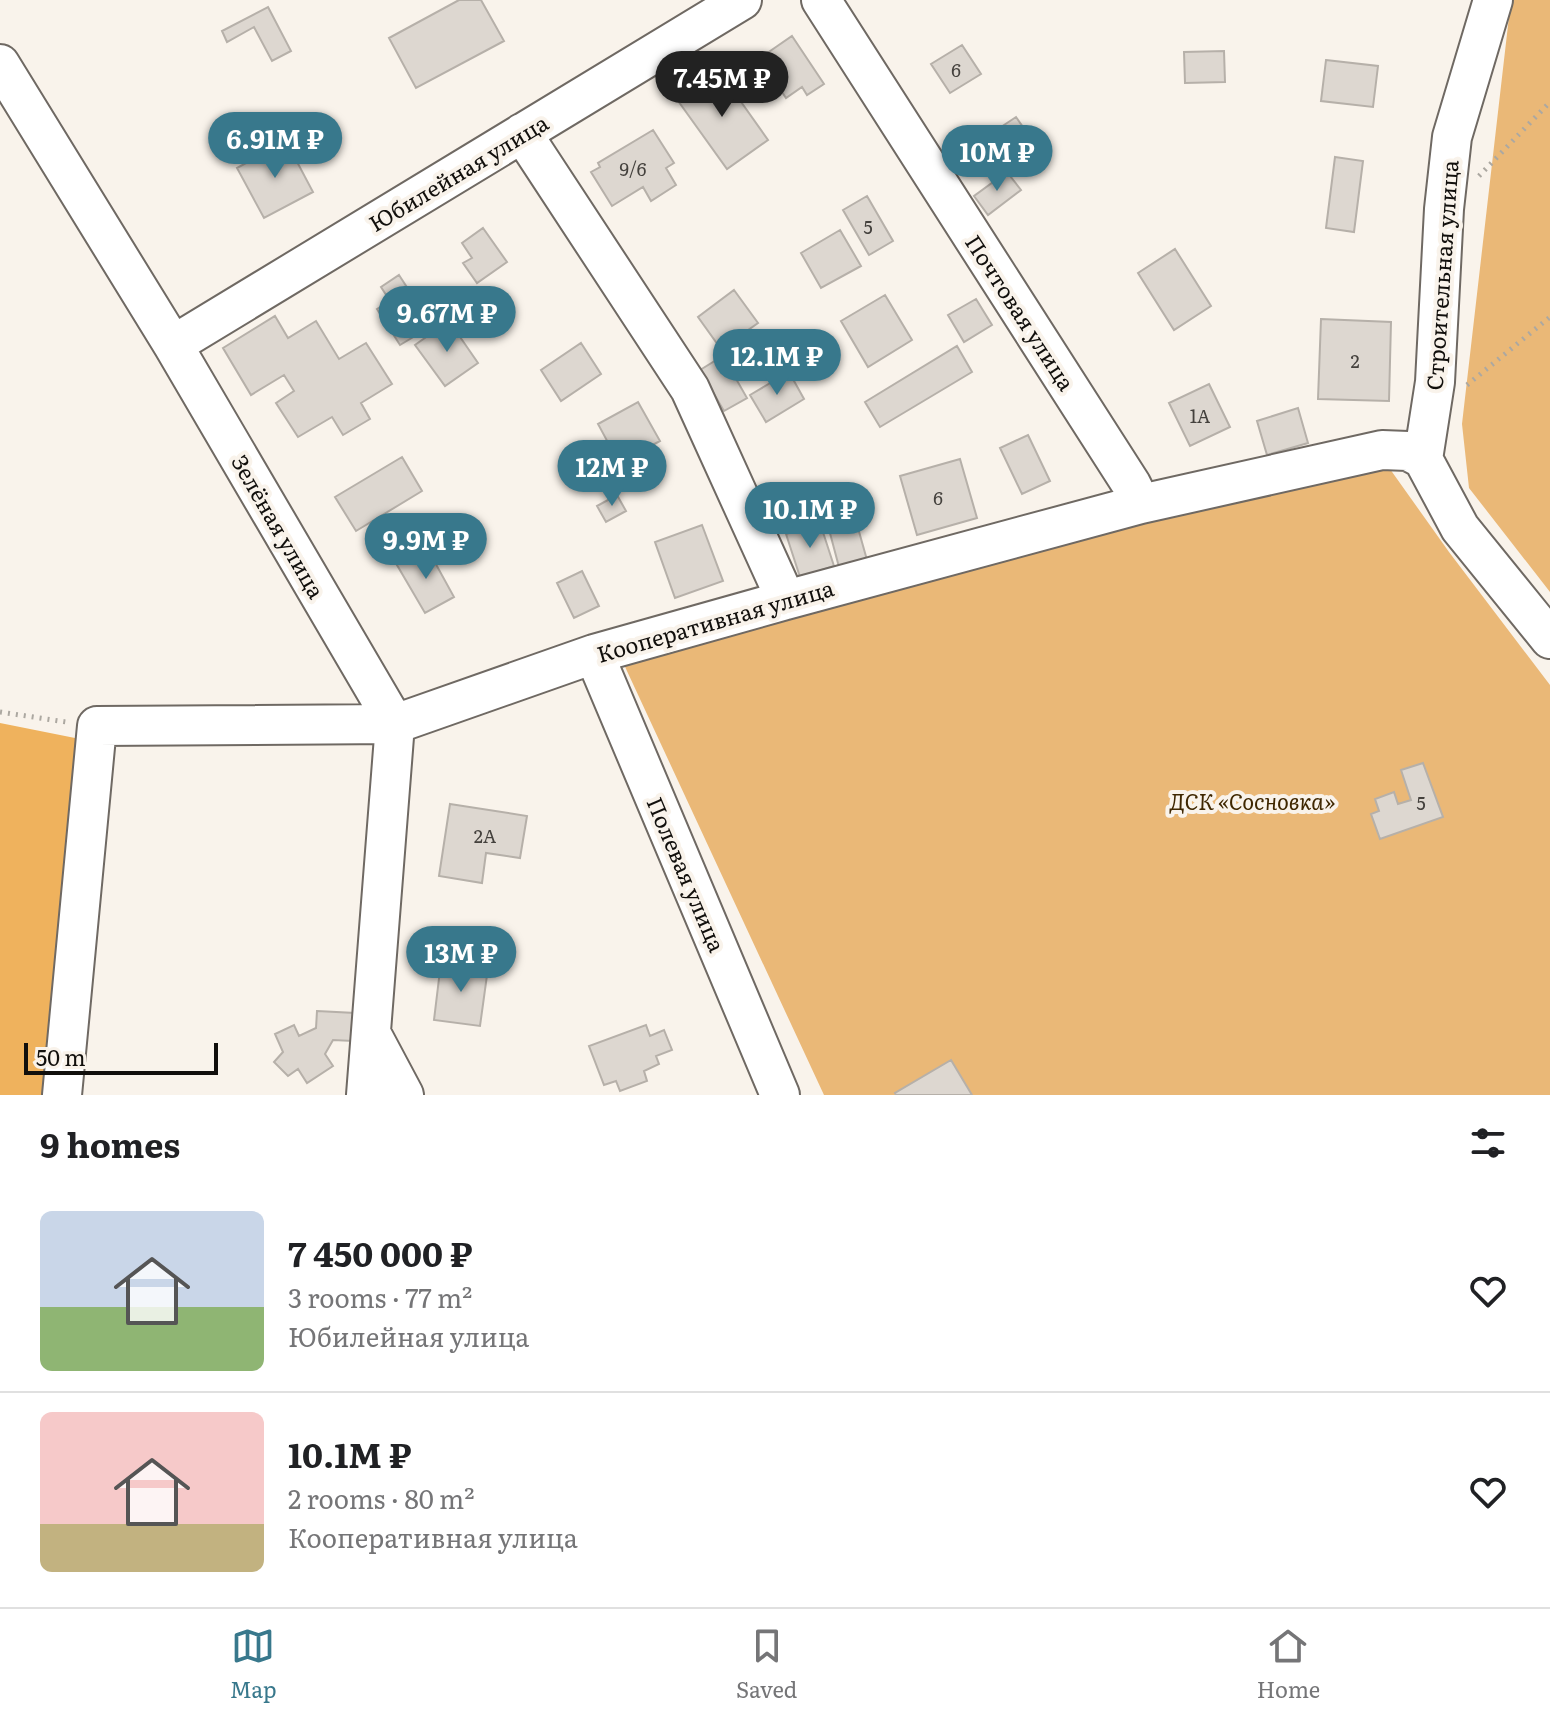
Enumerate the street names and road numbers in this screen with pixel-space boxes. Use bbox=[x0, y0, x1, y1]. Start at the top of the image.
street label: Юбилейная улица bbox=[362, 105, 554, 239]
street label: Строительная улица bbox=[1416, 159, 1466, 391]
street label: Почтовая улица bbox=[958, 227, 1084, 397]
street label: Зелёная улица bbox=[224, 448, 334, 604]
street label: Кооперативная улица bbox=[593, 570, 837, 670]
street label: Полевая улица bbox=[639, 791, 735, 957]

